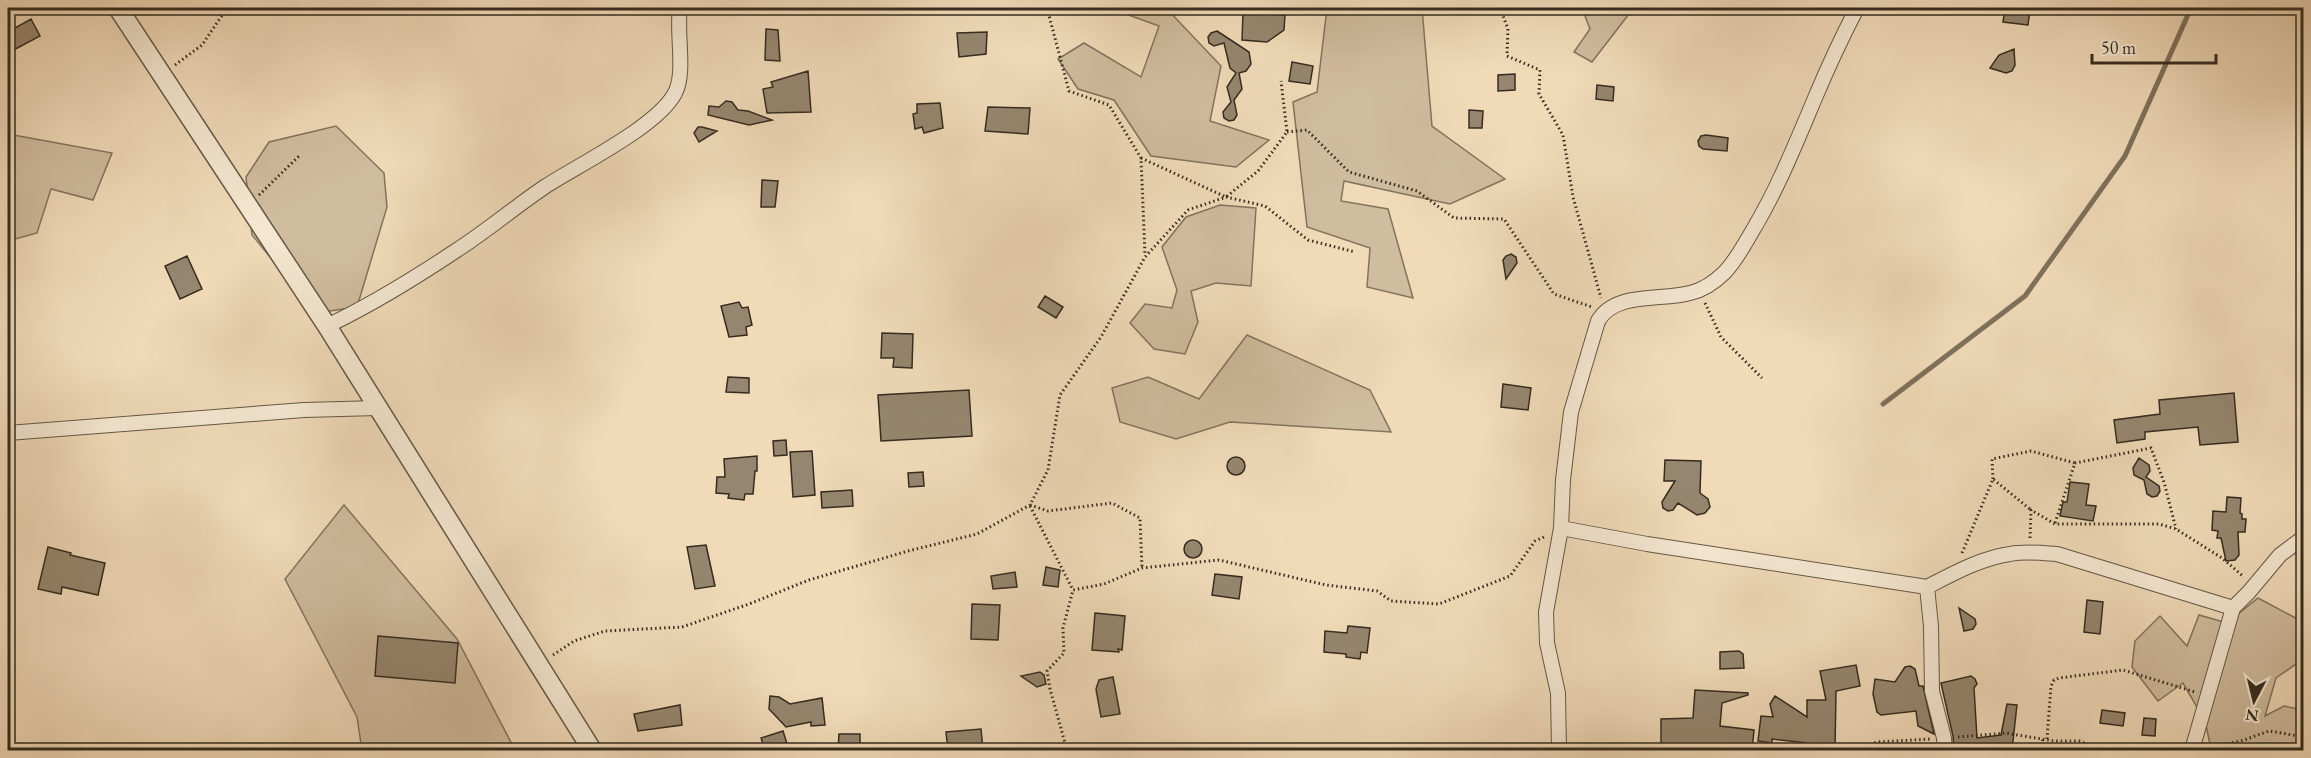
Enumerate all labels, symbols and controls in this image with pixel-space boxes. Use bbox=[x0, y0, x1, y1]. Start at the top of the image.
scale bar bbox=[2092, 27, 2216, 65]
text: 50 m bbox=[2101, 36, 2136, 59]
north arrow bbox=[2224, 671, 2284, 731]
text: N bbox=[2244, 704, 2260, 727]

